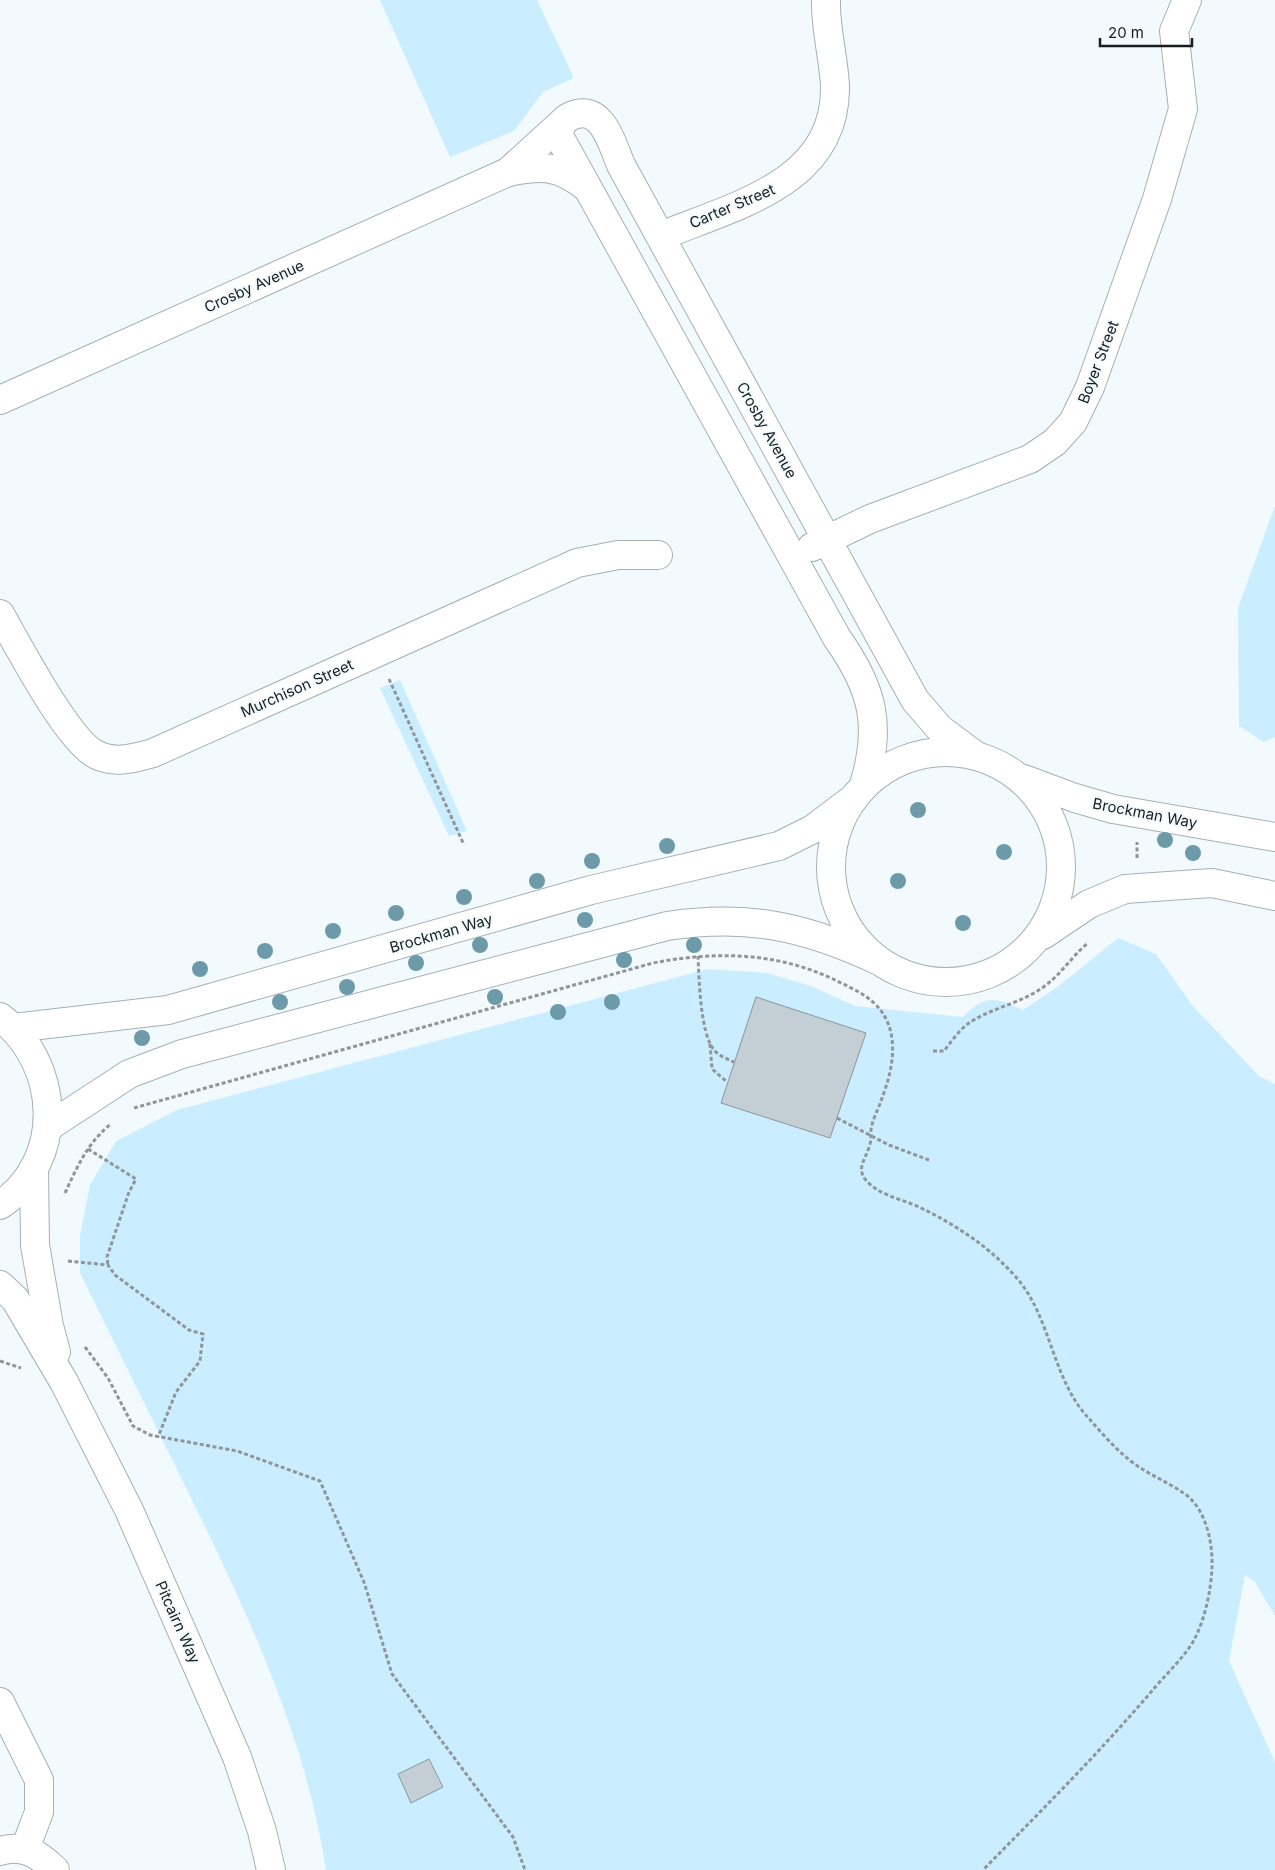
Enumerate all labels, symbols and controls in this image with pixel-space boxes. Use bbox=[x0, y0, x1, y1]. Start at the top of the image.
scale bar bbox=[1100, 15, 1192, 47]
text: 20 m bbox=[1108, 23, 1144, 42]
street label: Carter Street bbox=[686, 179, 778, 233]
street label: Crosby Avenue bbox=[201, 255, 307, 317]
street label: Boyer Street bbox=[1073, 318, 1123, 406]
street label: Crosby Avenue bbox=[733, 378, 801, 482]
street label: Murchison Street bbox=[238, 655, 356, 721]
street label: Brockman Way bbox=[1091, 794, 1200, 833]
street label: Brockman Way bbox=[387, 909, 495, 957]
street label: Pitcairn Way bbox=[151, 1578, 205, 1667]

